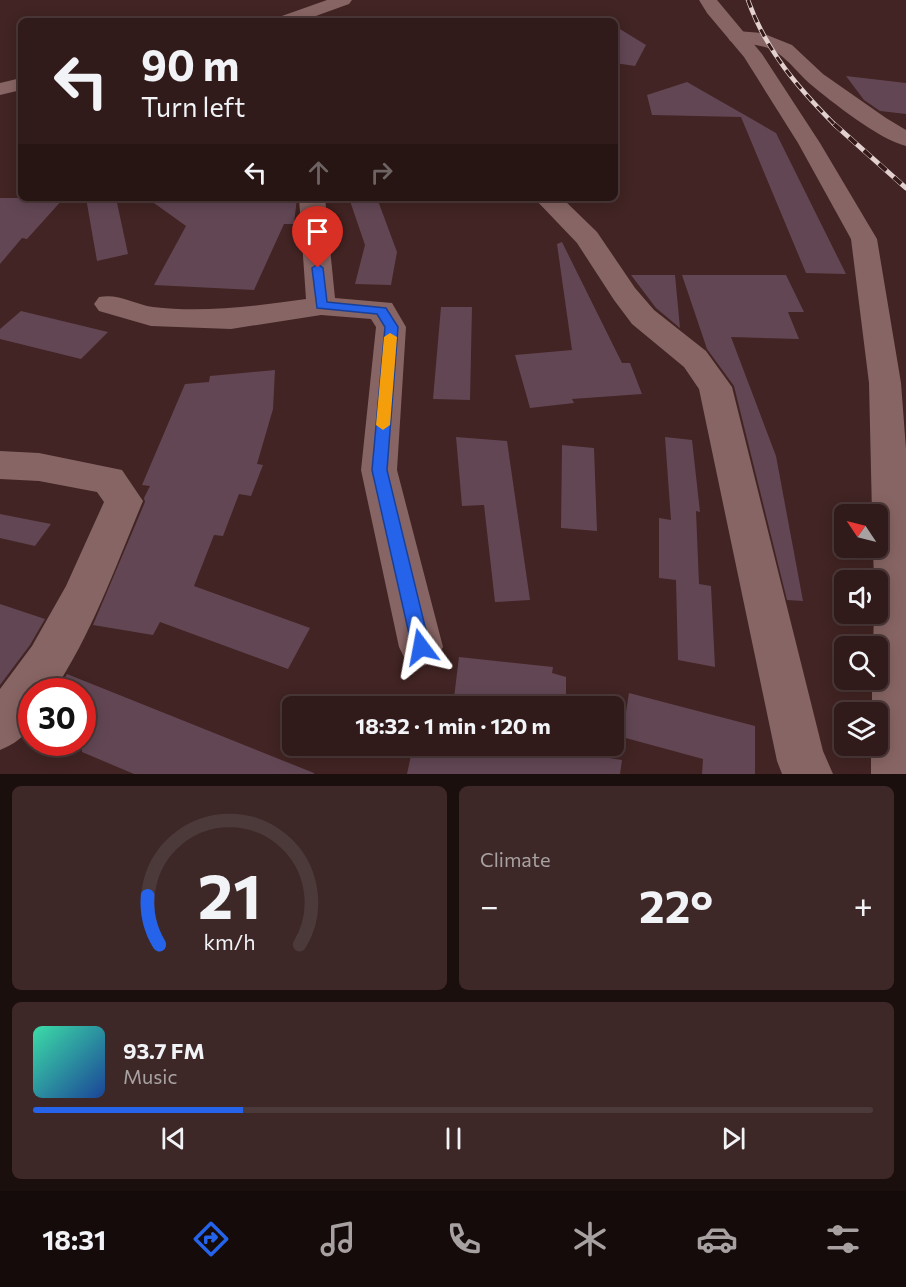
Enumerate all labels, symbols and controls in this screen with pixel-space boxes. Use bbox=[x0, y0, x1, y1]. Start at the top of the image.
text: 90 m bbox=[141, 38, 240, 90]
icon: left bbox=[42, 42, 120, 120]
text: Turn left bbox=[141, 90, 245, 123]
icon: left bbox=[239, 156, 272, 189]
icon: ahead bbox=[302, 156, 335, 189]
icon: right bbox=[365, 156, 398, 189]
pin bbox=[292, 206, 343, 268]
icon: arrive bbox=[301, 215, 334, 248]
north arrow bbox=[834, 504, 888, 558]
map controls bbox=[834, 504, 888, 756]
button: sound bbox=[834, 570, 888, 624]
position arrow bbox=[389, 615, 453, 679]
button: search bbox=[834, 636, 888, 690]
speed limit sign: 30 bbox=[18, 678, 96, 756]
button: layers bbox=[834, 702, 888, 756]
text: 18:32 · 1 min · 120 m bbox=[355, 712, 551, 739]
text: Climate bbox=[480, 847, 550, 871]
text: 21 bbox=[198, 856, 261, 932]
text: 22° bbox=[639, 877, 713, 932]
text: − bbox=[480, 884, 499, 925]
text: + bbox=[854, 884, 873, 925]
text: km/h bbox=[203, 928, 256, 954]
text: 93.7 FM bbox=[123, 1037, 205, 1064]
text: Music bbox=[123, 1064, 177, 1088]
icon: previous bbox=[157, 1122, 190, 1155]
icon: pause bbox=[437, 1122, 470, 1155]
icon: next bbox=[717, 1122, 750, 1155]
icon: directions bbox=[190, 1218, 232, 1260]
icon: music bbox=[317, 1218, 359, 1260]
icon: phone bbox=[443, 1218, 485, 1260]
icon: climate bbox=[569, 1218, 611, 1260]
icon: car bbox=[696, 1218, 738, 1260]
icon: filters bbox=[822, 1218, 864, 1260]
text: 18:31 bbox=[42, 1223, 106, 1256]

